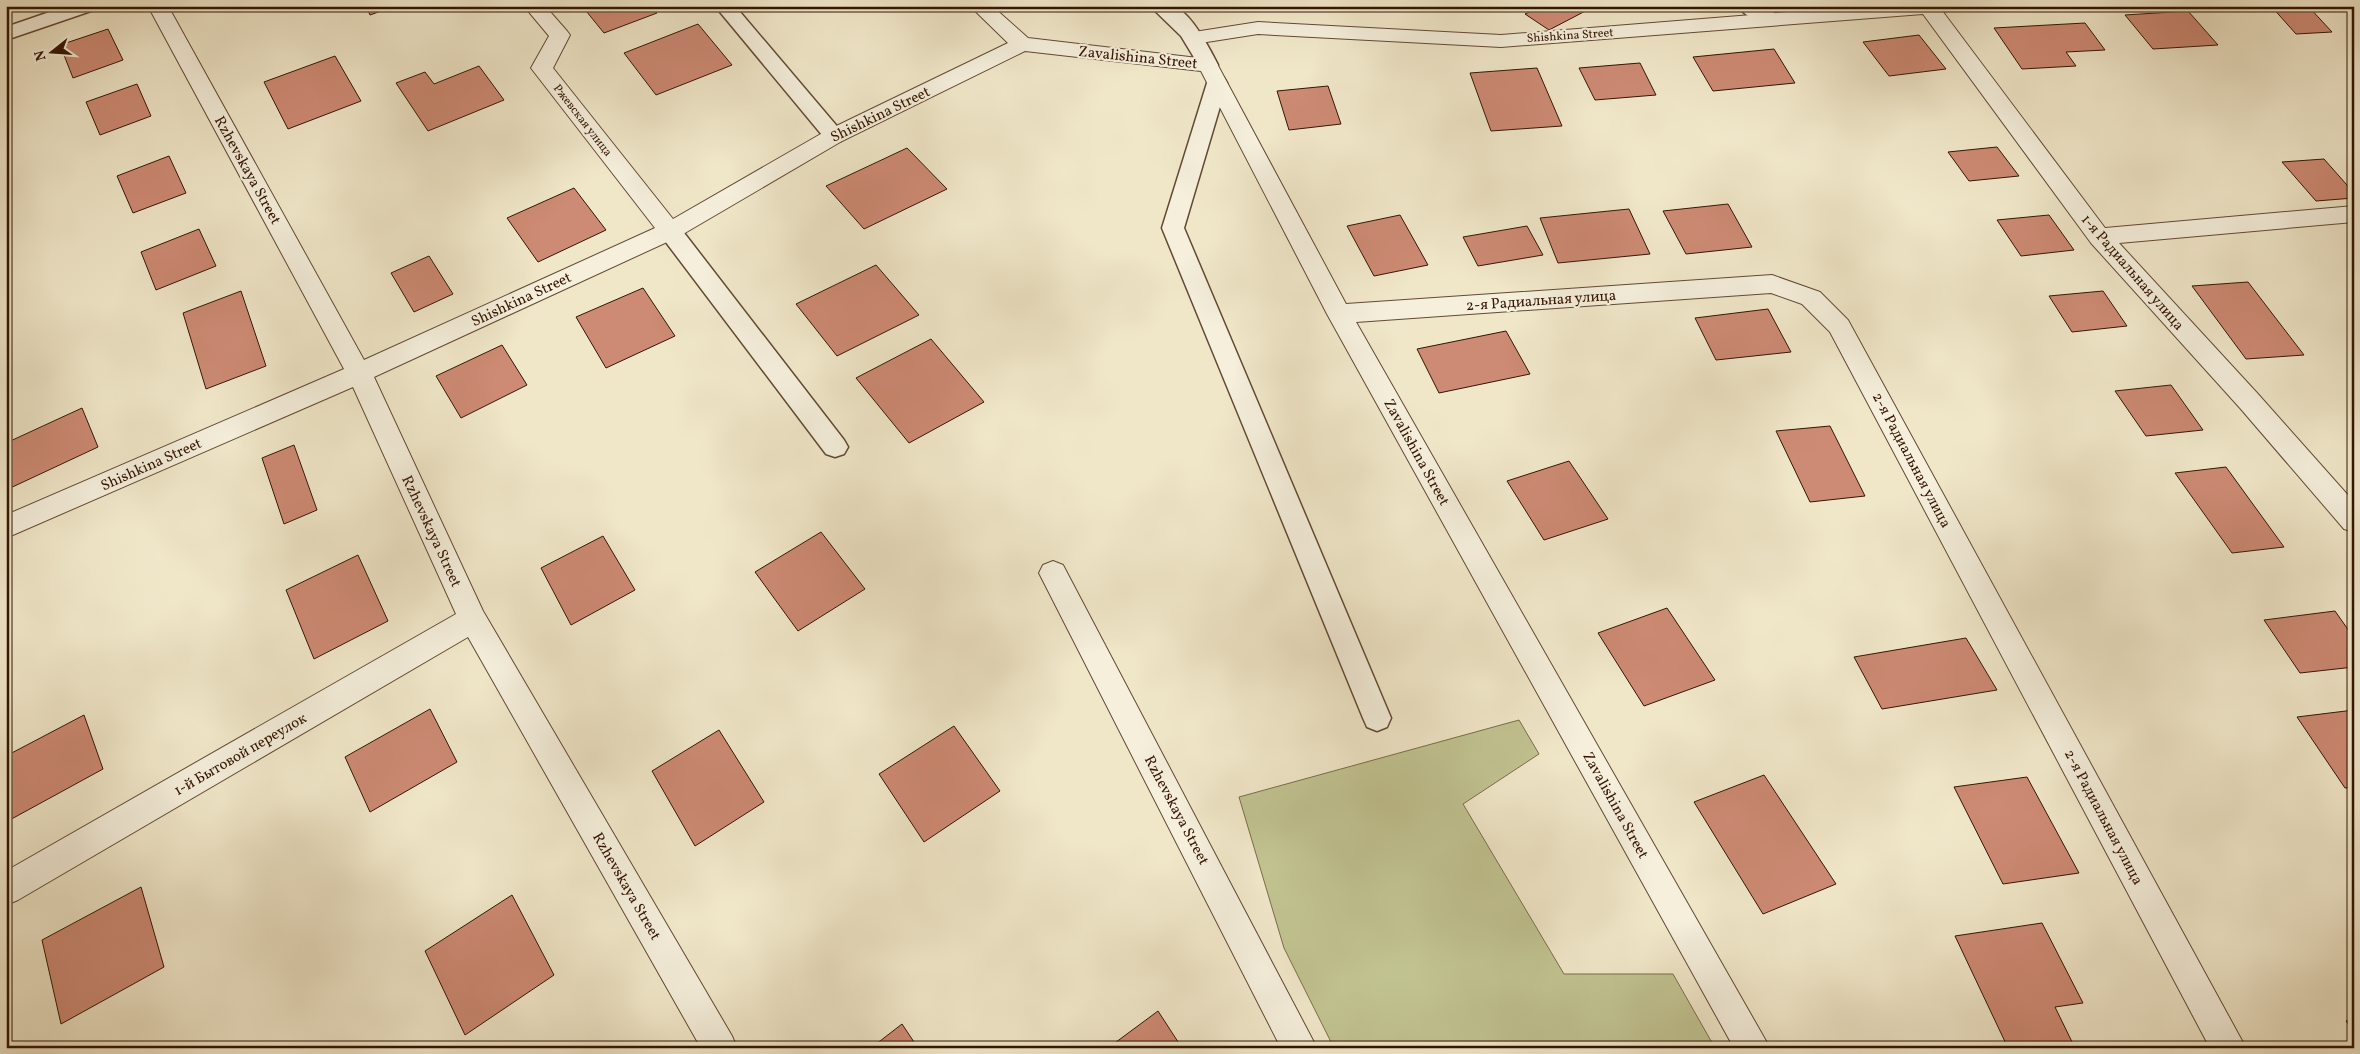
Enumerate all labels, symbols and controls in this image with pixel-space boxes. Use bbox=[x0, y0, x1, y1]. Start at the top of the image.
street label: Shishkina Street bbox=[1526, 25, 1614, 47]
north arrow bbox=[28, 28, 78, 78]
street label: Zavalishina Street bbox=[1077, 42, 1198, 75]
text: N bbox=[30, 48, 52, 63]
street label: Ржевская улица bbox=[549, 81, 615, 160]
street label: Shishkina Street bbox=[827, 82, 934, 149]
street label: Rzhevskaya Street bbox=[208, 113, 285, 229]
street label: 1-я Радиальная улица bbox=[2075, 210, 2188, 336]
street label: Shishkina Street bbox=[468, 268, 575, 333]
street label: 2-я Радиальная улица bbox=[1465, 286, 1617, 317]
street label: 2-я Радиальная улица bbox=[1866, 389, 1955, 532]
street label: Zavalishina Street bbox=[1378, 395, 1454, 510]
street label: Shishkina Street bbox=[98, 434, 205, 497]
street label: Rzhevskaya Street bbox=[396, 472, 466, 591]
street label: 1-й Бытовой переулок bbox=[171, 709, 311, 802]
street label: 2-я Радиальная улица bbox=[2058, 746, 2147, 889]
street label: Zavalishina Street bbox=[1577, 748, 1653, 863]
street label: Rzhevskaya Street bbox=[1138, 752, 1213, 869]
street label: Rzhevskaya Street bbox=[586, 829, 665, 944]

